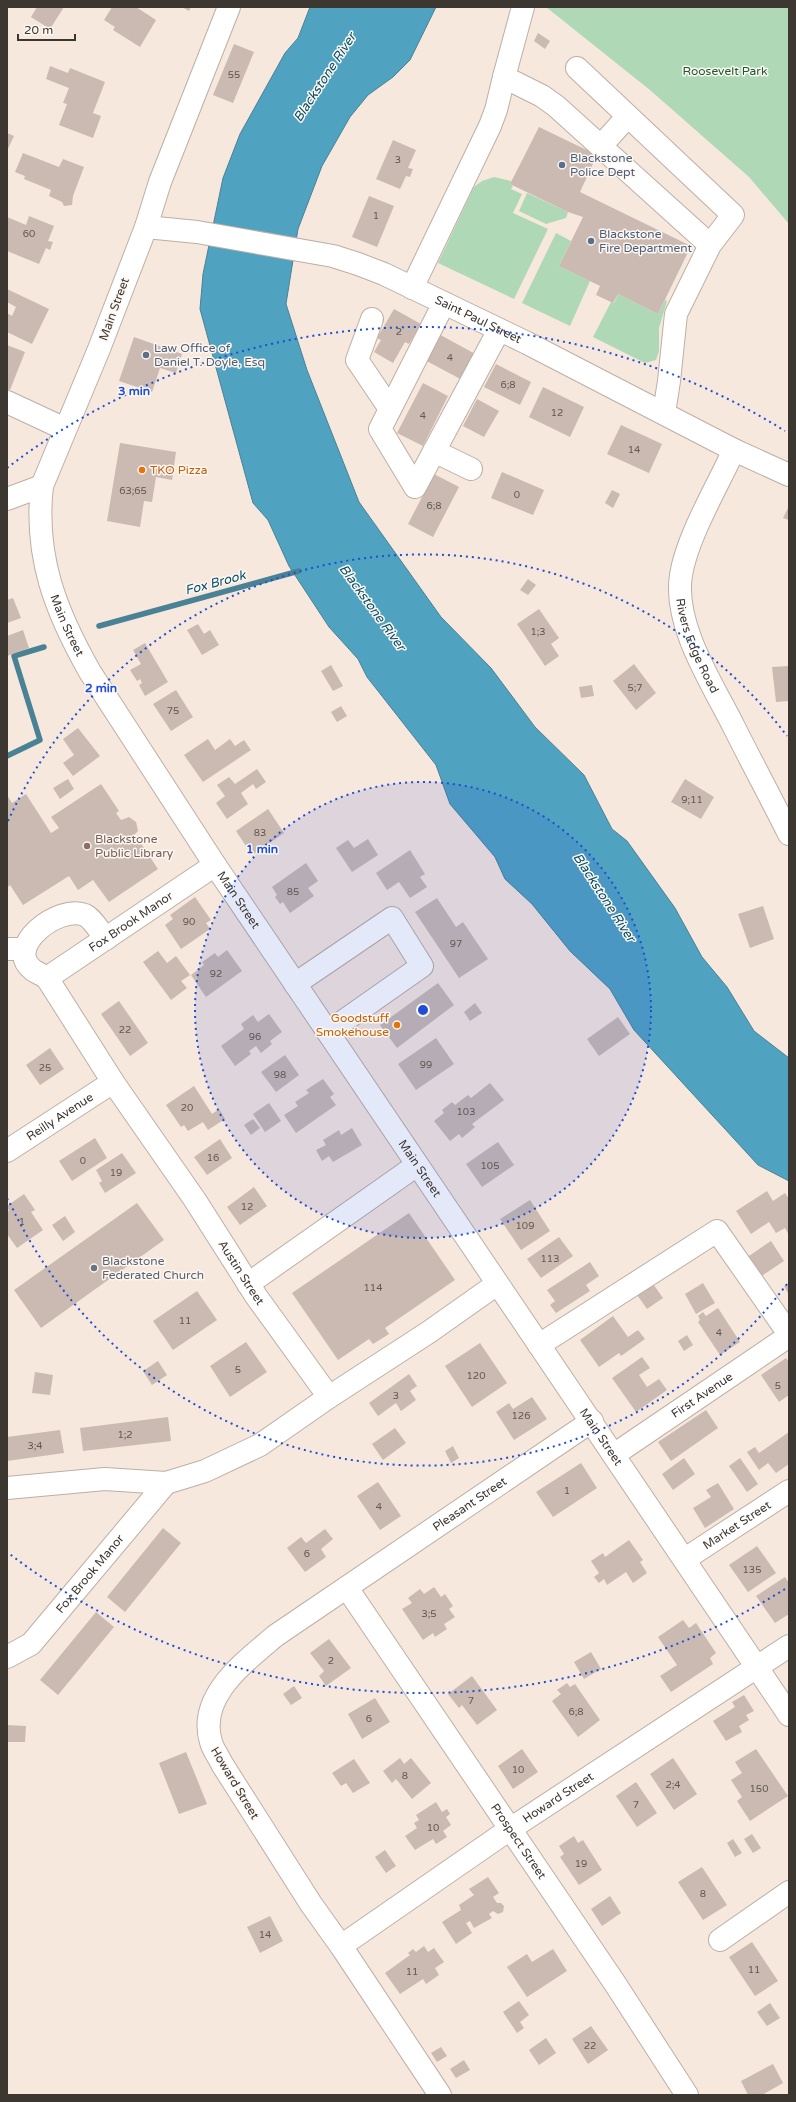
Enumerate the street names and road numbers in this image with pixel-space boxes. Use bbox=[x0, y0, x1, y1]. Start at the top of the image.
street label: Main Street bbox=[96, 275, 132, 342]
street label: Saint Paul Street bbox=[433, 293, 524, 346]
street label: Main Street bbox=[47, 593, 87, 659]
street label: Rivers Edge Road bbox=[673, 597, 722, 696]
street label: Main Street bbox=[214, 869, 263, 931]
street label: Fox Brook Manor bbox=[86, 888, 176, 955]
street label: Reilly Avenue bbox=[24, 1090, 96, 1143]
street label: Main Street bbox=[396, 1137, 444, 1200]
street label: Austin Street bbox=[215, 1238, 267, 1308]
street label: First Avenue bbox=[669, 1369, 735, 1421]
street label: Main Street bbox=[577, 1406, 626, 1469]
street label: Pleasant Street bbox=[430, 1474, 510, 1534]
street label: Market Street bbox=[700, 1498, 774, 1552]
street label: Fox Brook Manor bbox=[53, 1531, 127, 1616]
street label: Howard Street bbox=[208, 1744, 262, 1822]
street label: Howard Street bbox=[520, 1769, 596, 1826]
street label: Prospect Street bbox=[488, 1801, 549, 1882]

